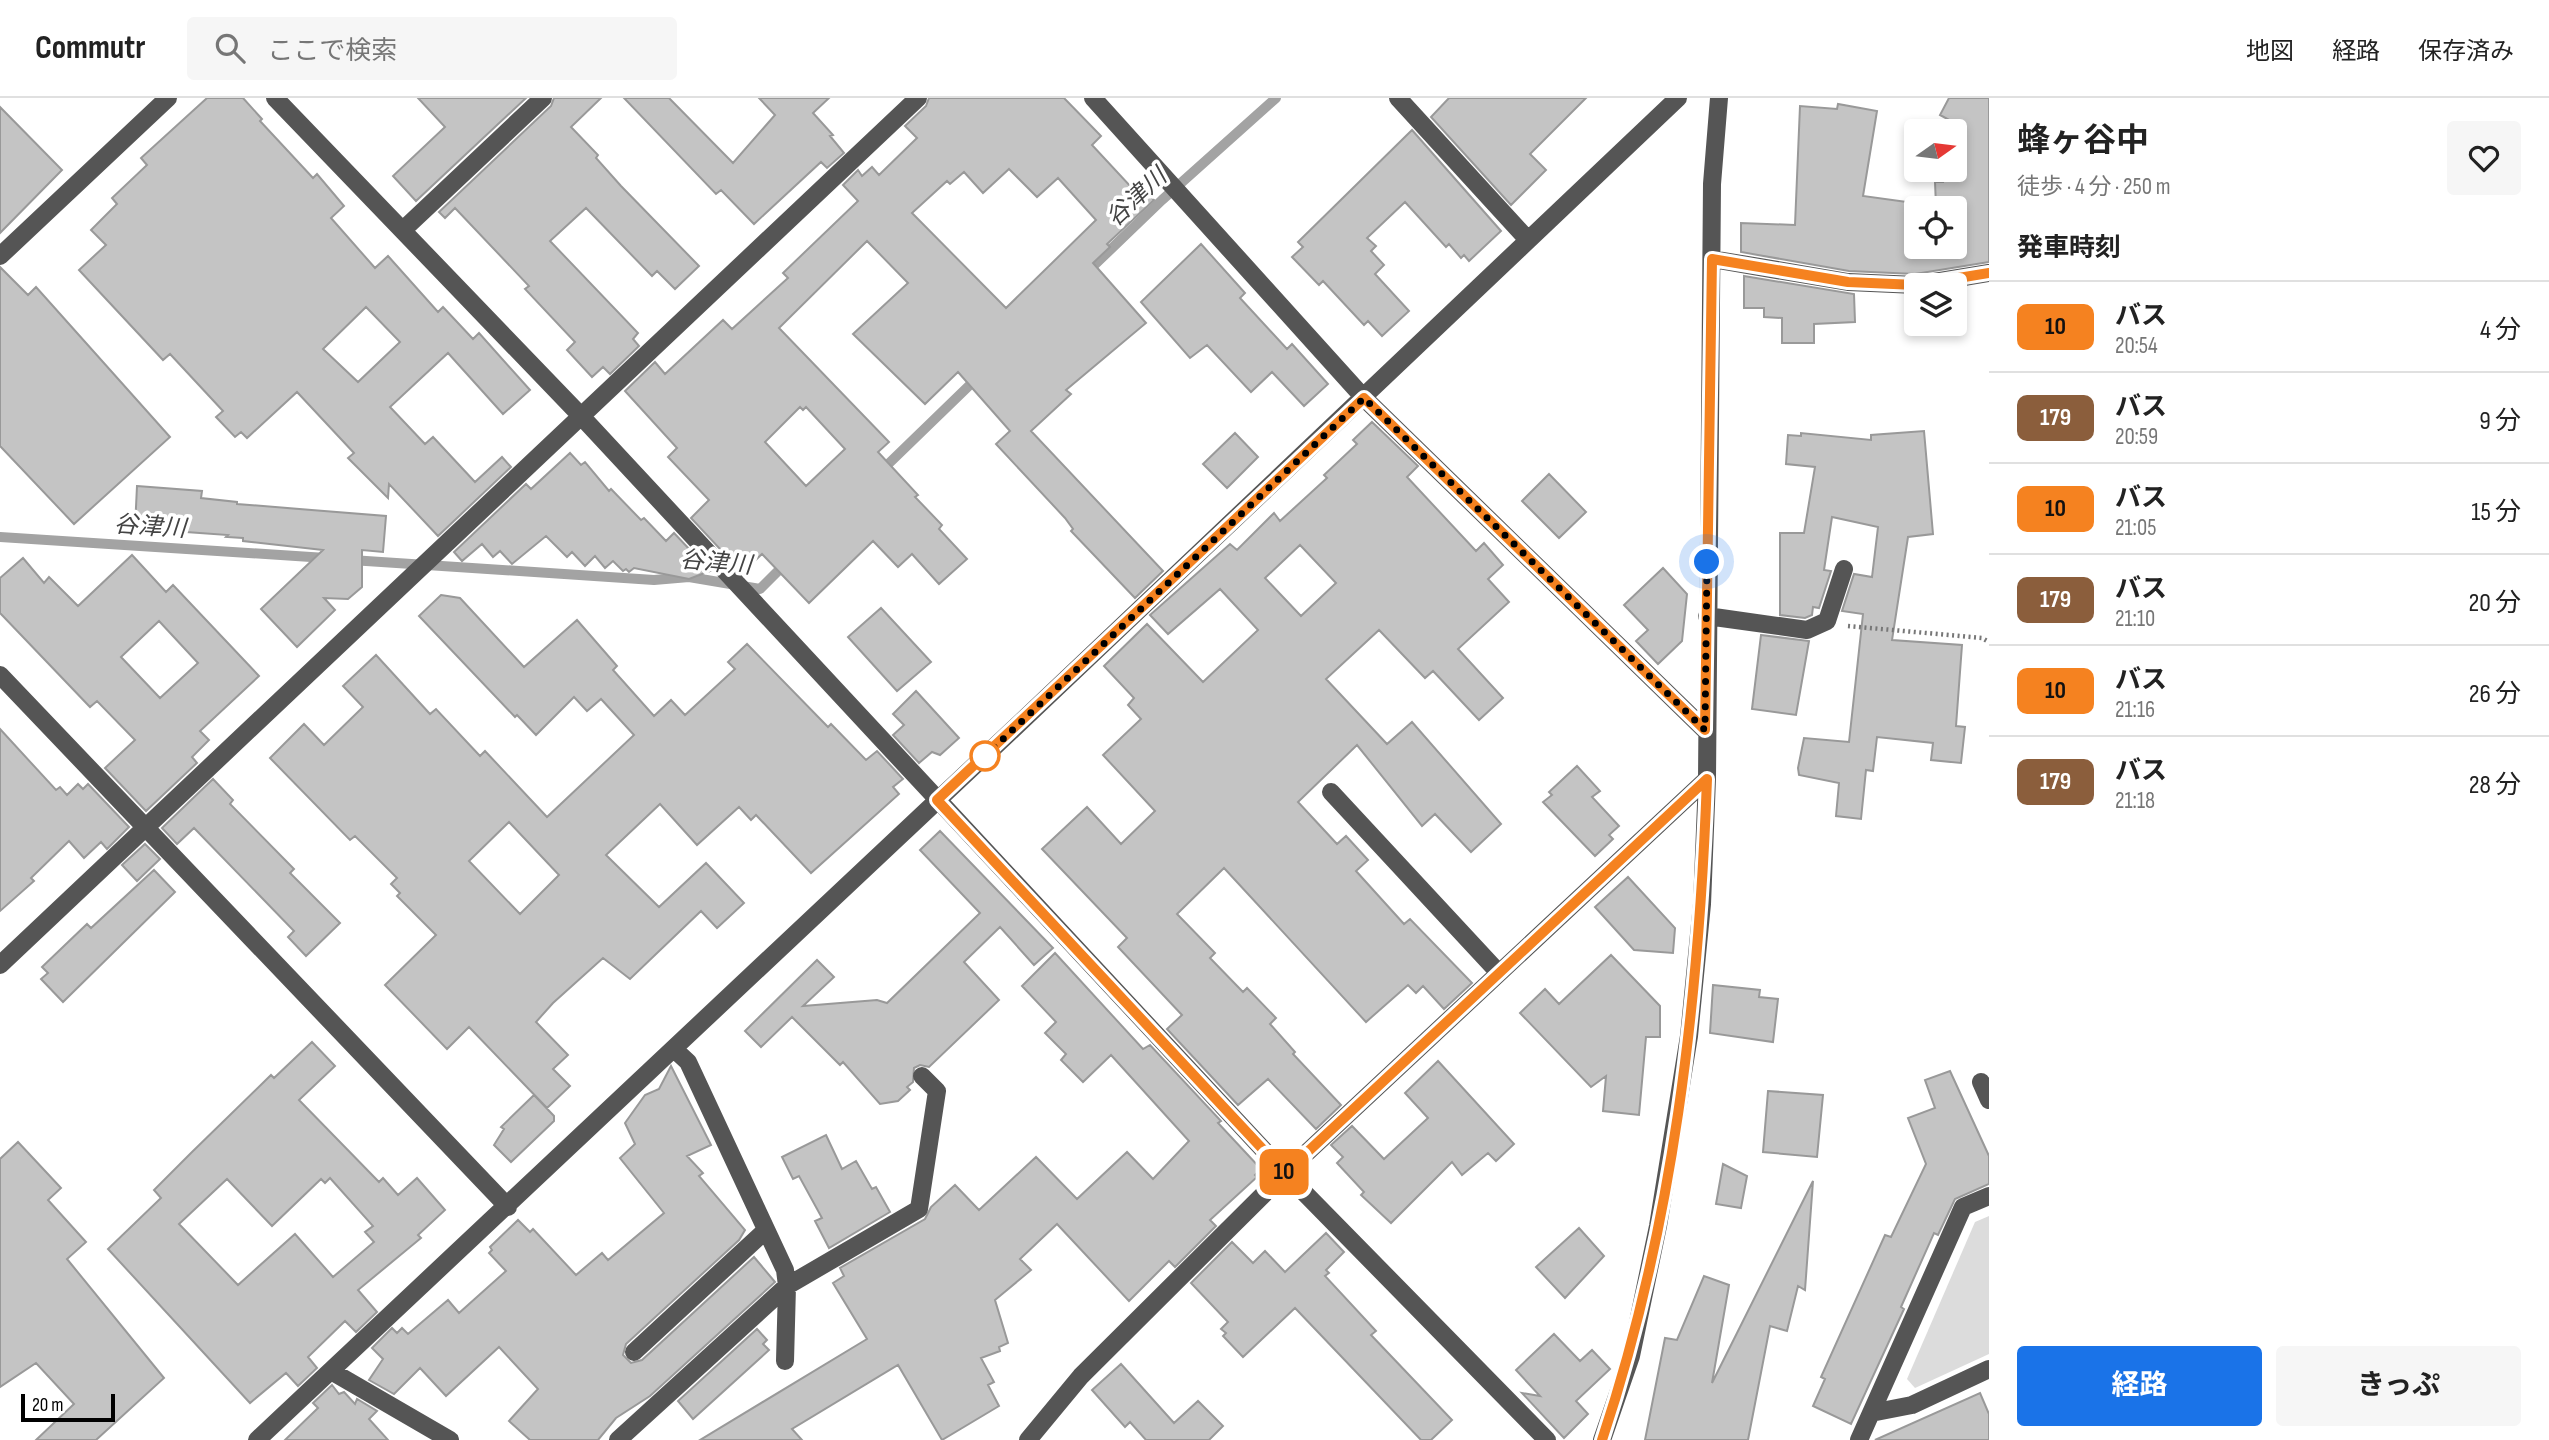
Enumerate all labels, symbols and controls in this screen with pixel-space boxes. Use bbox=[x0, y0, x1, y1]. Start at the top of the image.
search box bbox=[187, 17, 677, 80]
text: Commutr bbox=[35, 28, 145, 68]
icon: search bbox=[211, 29, 249, 67]
text: ここで検索 bbox=[267, 36, 397, 67]
text: 地図 bbox=[2246, 37, 2294, 66]
text: 経路 bbox=[2332, 37, 2380, 66]
text: 保存済み bbox=[2418, 37, 2514, 66]
north arrow bbox=[1904, 119, 1967, 182]
map controls bbox=[1904, 119, 1967, 336]
text: 蜂ヶ谷中 bbox=[2017, 121, 2149, 161]
button: heart bbox=[2447, 121, 2521, 195]
water label: 谷津川 bbox=[1100, 160, 1175, 233]
text: 徒歩 · 4 分 · 250 m bbox=[2017, 173, 2170, 201]
button: locate bbox=[1904, 196, 1967, 259]
text: 発車時刻 bbox=[2017, 233, 2121, 264]
button: layers bbox=[1904, 273, 1967, 336]
text: バス bbox=[2115, 301, 2167, 332]
text: 10 bbox=[2045, 312, 2066, 341]
text: 4 分 bbox=[2480, 315, 2521, 346]
text: 20:54 bbox=[2115, 332, 2158, 360]
text: バス bbox=[2115, 392, 2167, 423]
text: 179 bbox=[2040, 403, 2071, 432]
text: 9 分 bbox=[2479, 406, 2521, 437]
text: 20:59 bbox=[2115, 423, 2158, 451]
text: バス bbox=[2115, 483, 2167, 514]
text: 10 bbox=[2045, 494, 2066, 523]
text: 15 分 bbox=[2471, 497, 2521, 528]
water label: 谷津川 bbox=[113, 510, 190, 544]
text: 21:05 bbox=[2115, 514, 2156, 542]
your location bbox=[1689, 544, 1724, 579]
water label: 谷津川 bbox=[679, 545, 756, 580]
text: バス bbox=[2115, 574, 2167, 605]
text: 179 bbox=[2040, 585, 2071, 614]
text: 20 分 bbox=[2469, 588, 2521, 619]
text: 21:10 bbox=[2115, 605, 2155, 633]
text: バス bbox=[2115, 665, 2167, 696]
text: 10 bbox=[2045, 676, 2066, 705]
text: 26 分 bbox=[2469, 679, 2521, 710]
text: 21:16 bbox=[2115, 696, 2155, 724]
unlabelled marker bbox=[970, 741, 1000, 771]
text: バス bbox=[2115, 756, 2167, 787]
text: 179 bbox=[2040, 767, 2071, 796]
text: 28 分 bbox=[2469, 770, 2521, 801]
text: 21:18 bbox=[2115, 787, 2155, 815]
line badge: 10 bbox=[1252, 1149, 1316, 1195]
text: 10 bbox=[1274, 1157, 1294, 1186]
button: 経路 bbox=[2017, 1346, 2262, 1426]
button: きっぷ bbox=[2276, 1346, 2521, 1426]
scale bar bbox=[21, 1391, 116, 1423]
text: 20 m bbox=[32, 1394, 64, 1417]

